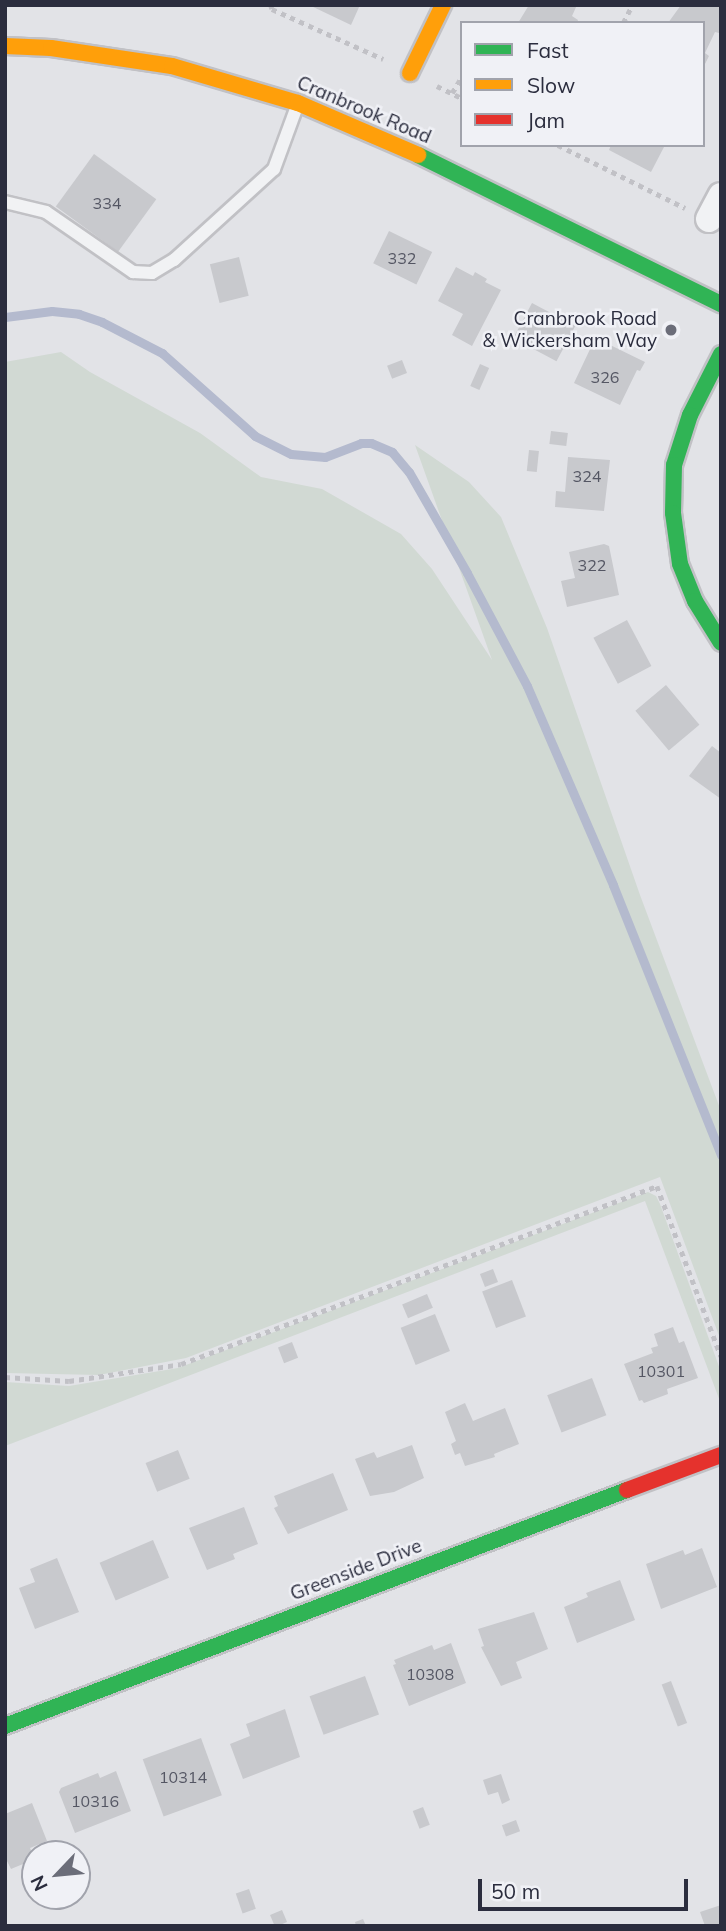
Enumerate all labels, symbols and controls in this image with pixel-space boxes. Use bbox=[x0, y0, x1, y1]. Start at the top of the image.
legend bbox=[460, 21, 705, 147]
text: Fast bbox=[527, 37, 569, 63]
street label: Cranbrook Road bbox=[293, 71, 435, 149]
text: Slow bbox=[527, 72, 575, 98]
text: Jam bbox=[527, 107, 565, 133]
house number: 334 bbox=[93, 193, 121, 213]
house number: 332 bbox=[388, 248, 416, 268]
place label: Cranbrook Road & Wickersham Way bbox=[483, 308, 657, 352]
marker: Cranbrook Road & Wickersham Way bbox=[663, 322, 679, 338]
house number: 326 bbox=[591, 367, 619, 387]
house number: 324 bbox=[573, 466, 601, 486]
house number: 322 bbox=[578, 555, 606, 575]
house number: 10301 bbox=[637, 1361, 685, 1381]
street label: Greenside Drive bbox=[287, 1534, 425, 1606]
house number: 10308 bbox=[406, 1664, 454, 1684]
house number: 10314 bbox=[159, 1767, 207, 1787]
house number: 10316 bbox=[71, 1791, 119, 1811]
north arrow bbox=[21, 1840, 91, 1910]
scale bar bbox=[481, 1864, 691, 1908]
text: N bbox=[25, 1872, 53, 1895]
text: 50 m bbox=[491, 1878, 540, 1904]

